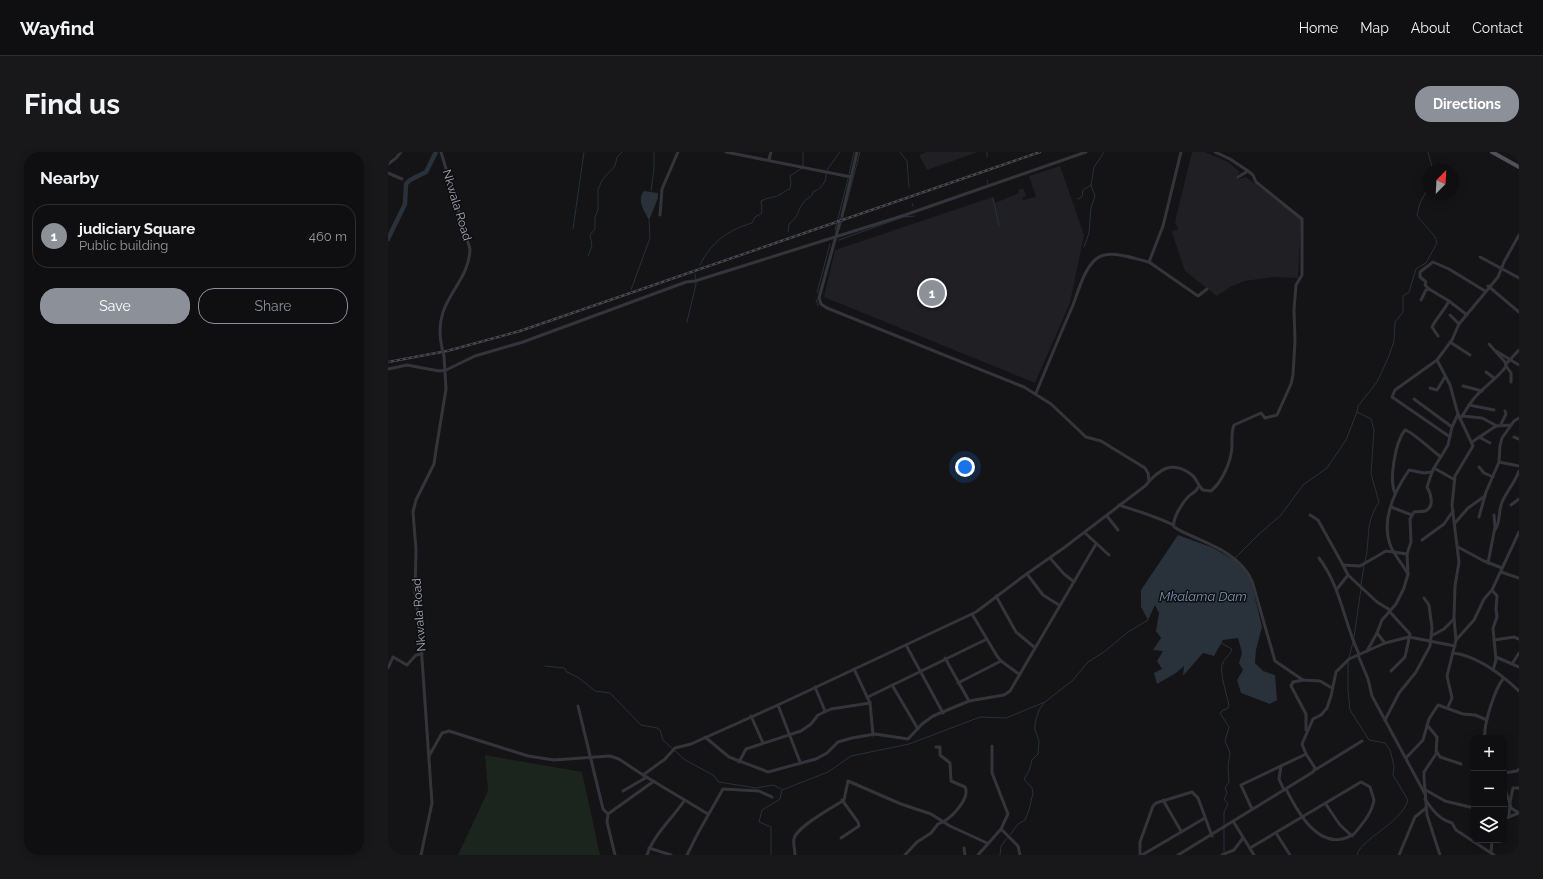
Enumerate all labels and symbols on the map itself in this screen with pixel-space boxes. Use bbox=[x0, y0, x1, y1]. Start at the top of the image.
north arrow bbox=[1423, 164, 1459, 200]
street label: Nkwala Road bbox=[440, 168, 474, 242]
pin: 1 bbox=[919, 278, 945, 308]
your location bbox=[955, 457, 975, 477]
street label: Nkwala Road bbox=[409, 578, 429, 652]
water label: Mkalama Dam bbox=[1159, 589, 1247, 604]

